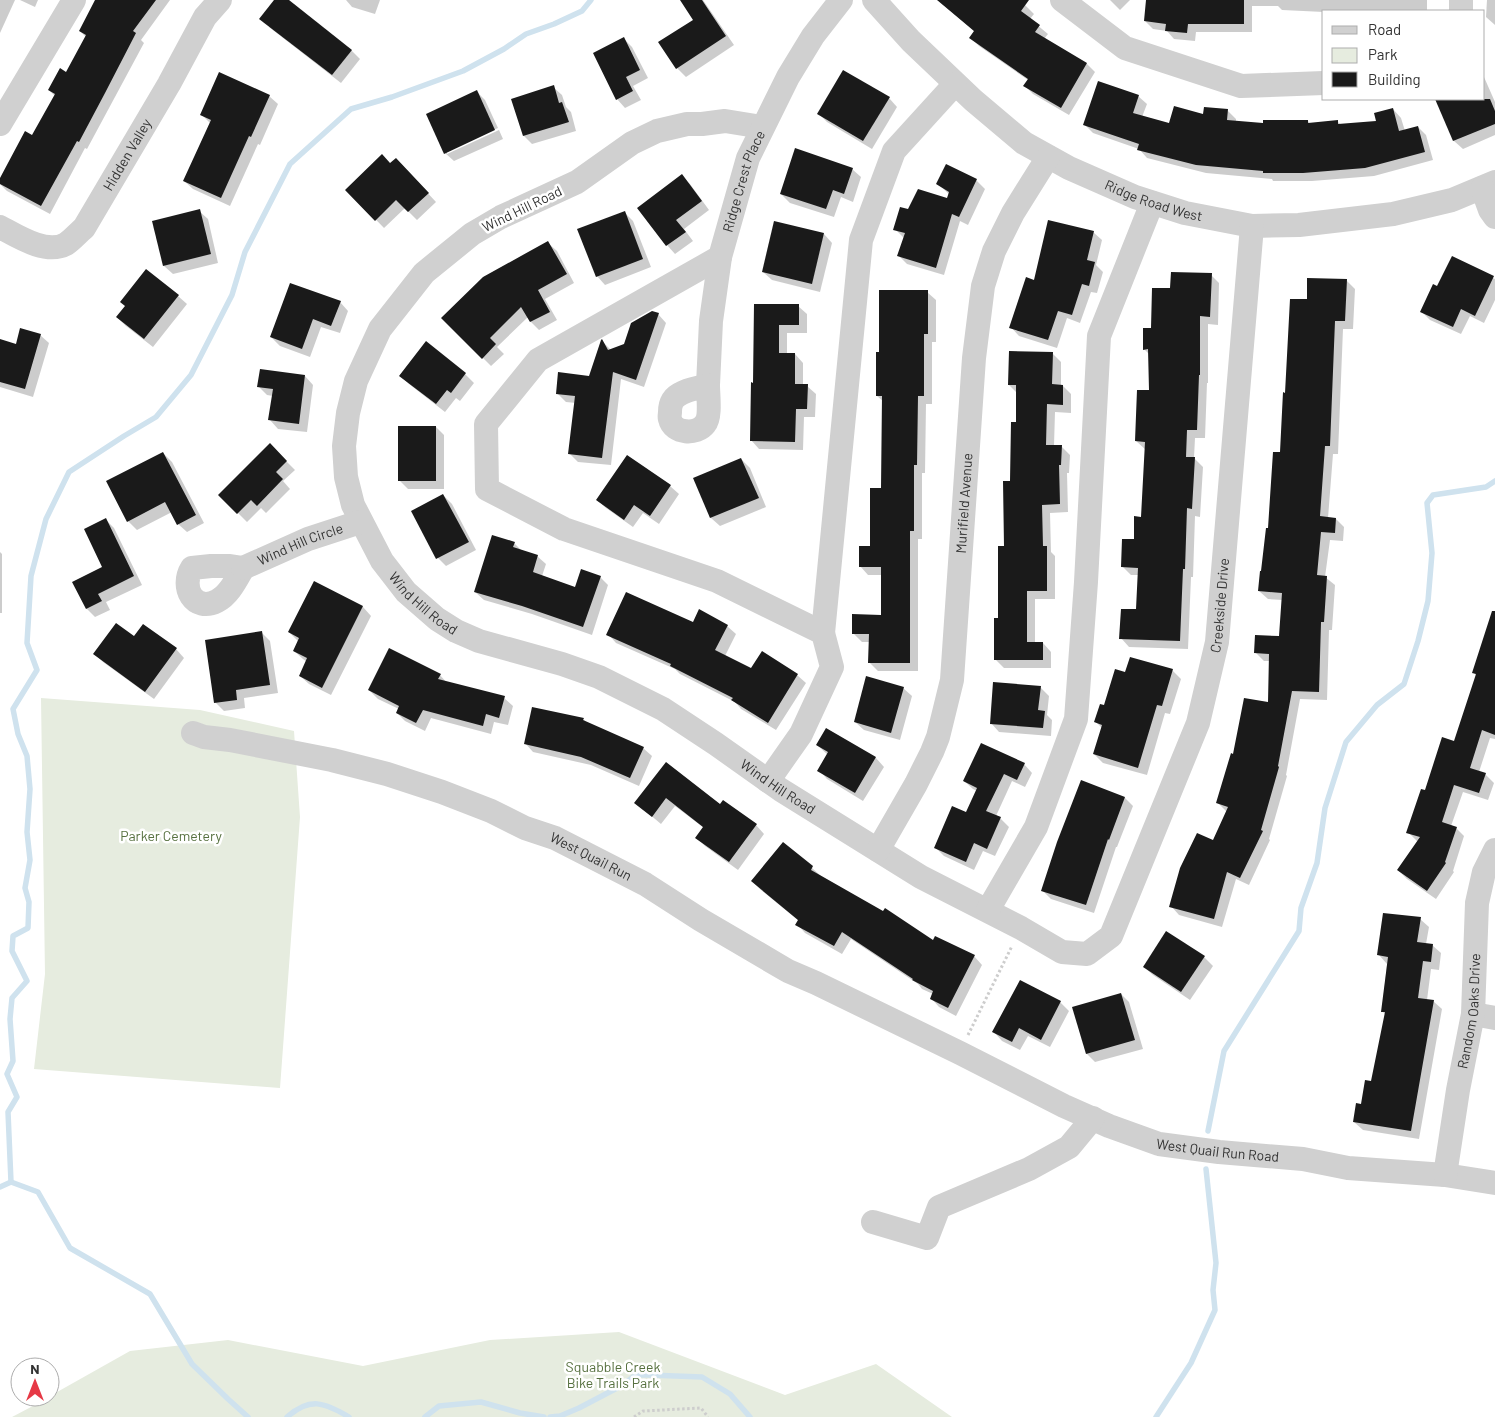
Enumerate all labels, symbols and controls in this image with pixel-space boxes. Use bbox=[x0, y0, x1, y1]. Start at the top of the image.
legend bbox=[1322, 10, 1485, 100]
text: Road bbox=[1368, 20, 1401, 38]
text: Park bbox=[1368, 45, 1398, 63]
text: Building bbox=[1368, 70, 1421, 88]
street label: Hidden Valley bbox=[99, 115, 155, 194]
street label: Ridge Crest Place bbox=[718, 127, 768, 234]
street label: Ridge Road West bbox=[1102, 176, 1204, 224]
street label: Wind Hill Road bbox=[479, 182, 564, 235]
street label: Murifield Avenue bbox=[952, 452, 975, 554]
street label: Wind Hill Circle bbox=[254, 519, 345, 569]
street label: Creekside Drive bbox=[1206, 557, 1232, 654]
street label: Wind Hill Road bbox=[386, 568, 461, 638]
street label: Wind Hill Road bbox=[737, 755, 819, 817]
park label: Parker Cemetery bbox=[120, 827, 222, 844]
street label: West Quail Run bbox=[547, 828, 635, 884]
street label: Random Oaks Drive bbox=[1453, 953, 1483, 1070]
street label: West Quail Run Road bbox=[1155, 1135, 1280, 1165]
north arrow bbox=[10, 1357, 60, 1407]
park label: Squabble Creek Bike Trails Park bbox=[566, 1358, 660, 1391]
text: N bbox=[30, 1360, 40, 1377]

